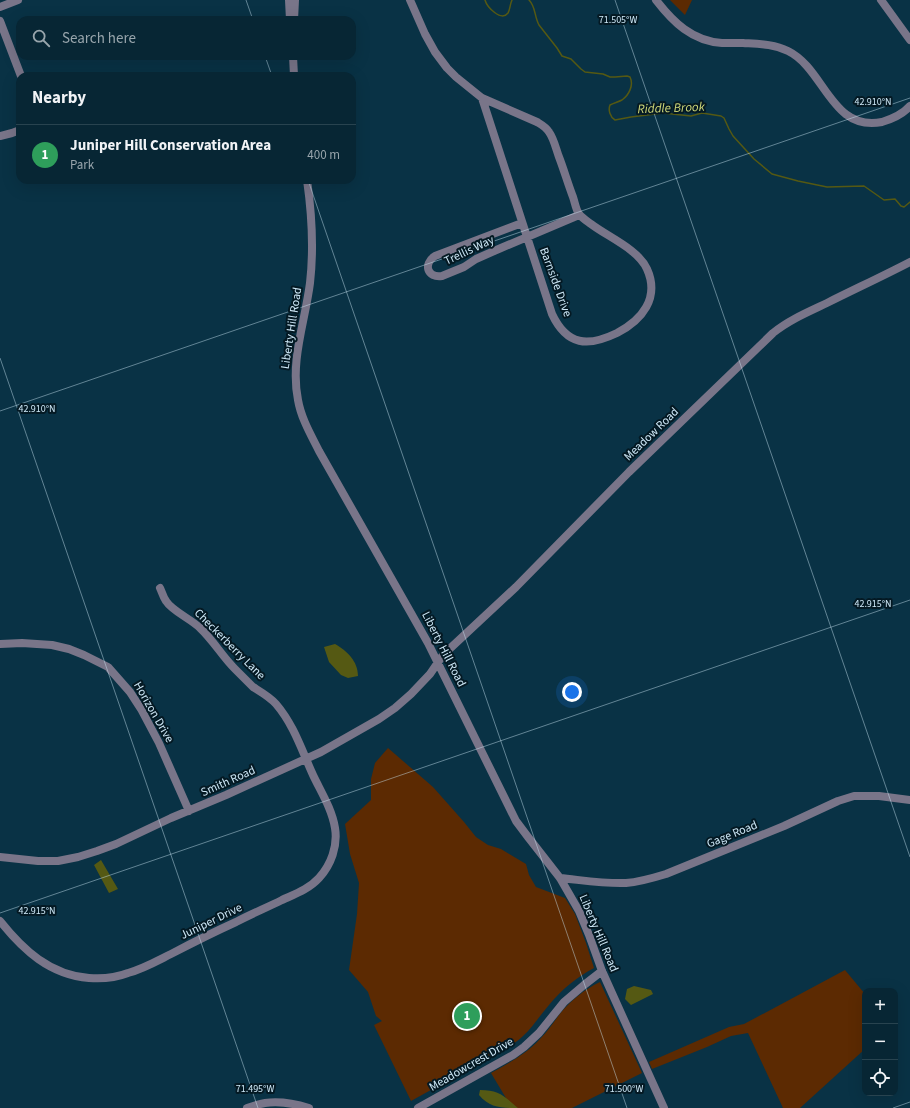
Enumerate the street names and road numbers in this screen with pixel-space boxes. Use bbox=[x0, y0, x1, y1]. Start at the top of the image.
street label: Trellis Way bbox=[441, 231, 497, 269]
street label: Barnside Drive bbox=[535, 245, 576, 319]
street label: Liberty Hill Road bbox=[277, 286, 306, 370]
street label: Meadow Road bbox=[620, 404, 683, 465]
street label: Checkerberry Lane bbox=[190, 605, 269, 684]
street label: Liberty Hill Road bbox=[417, 609, 470, 690]
street label: Horizon Drive bbox=[129, 679, 178, 746]
street label: Smith Road bbox=[198, 762, 258, 801]
street label: Gage Road bbox=[704, 817, 760, 852]
street label: Liberty Hill Road bbox=[575, 892, 623, 975]
street label: Juniper Drive bbox=[177, 899, 245, 944]
street label: Meadowcrest Drive bbox=[426, 1033, 517, 1096]

